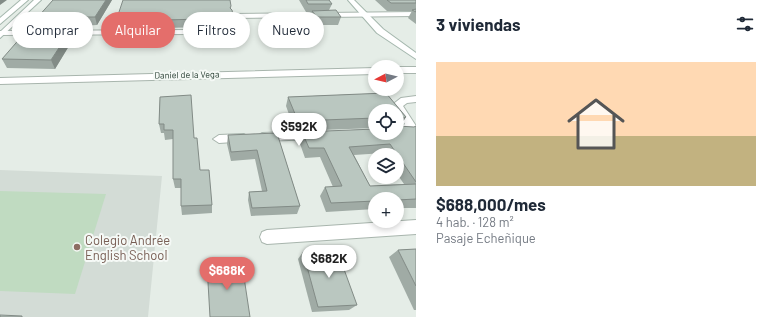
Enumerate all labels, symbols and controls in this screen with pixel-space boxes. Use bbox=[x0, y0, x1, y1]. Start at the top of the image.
chip: Comprar bbox=[12, 12, 93, 48]
chip: Alquilar bbox=[101, 12, 175, 48]
chip: Filtros bbox=[183, 12, 250, 48]
chip: Nuevo bbox=[258, 12, 324, 48]
icon: filters bbox=[734, 13, 756, 35]
text: 3 viviendas bbox=[436, 14, 521, 34]
north arrow bbox=[368, 60, 404, 96]
map controls bbox=[368, 60, 404, 228]
street label: Daniel de la Vega bbox=[154, 68, 220, 81]
icon: home bbox=[560, 88, 632, 160]
button: locate bbox=[368, 104, 404, 140]
pin: $592K bbox=[271, 113, 327, 147]
text: $592K bbox=[281, 118, 317, 134]
button: layers bbox=[368, 148, 404, 184]
button: + bbox=[368, 192, 404, 228]
text: $688,000/mes bbox=[436, 194, 546, 214]
text: 4 hab. · 128 m² bbox=[436, 214, 514, 230]
text: Pasaje Echeñique bbox=[436, 230, 536, 246]
place label: Colegio Andrée English School bbox=[85, 232, 170, 263]
marker: Colegio Andrée English School bbox=[72, 242, 82, 252]
pin: $682K bbox=[301, 245, 357, 279]
text: $682K bbox=[311, 250, 347, 266]
pin: $688K bbox=[199, 257, 255, 291]
text: $688K bbox=[209, 262, 245, 278]

